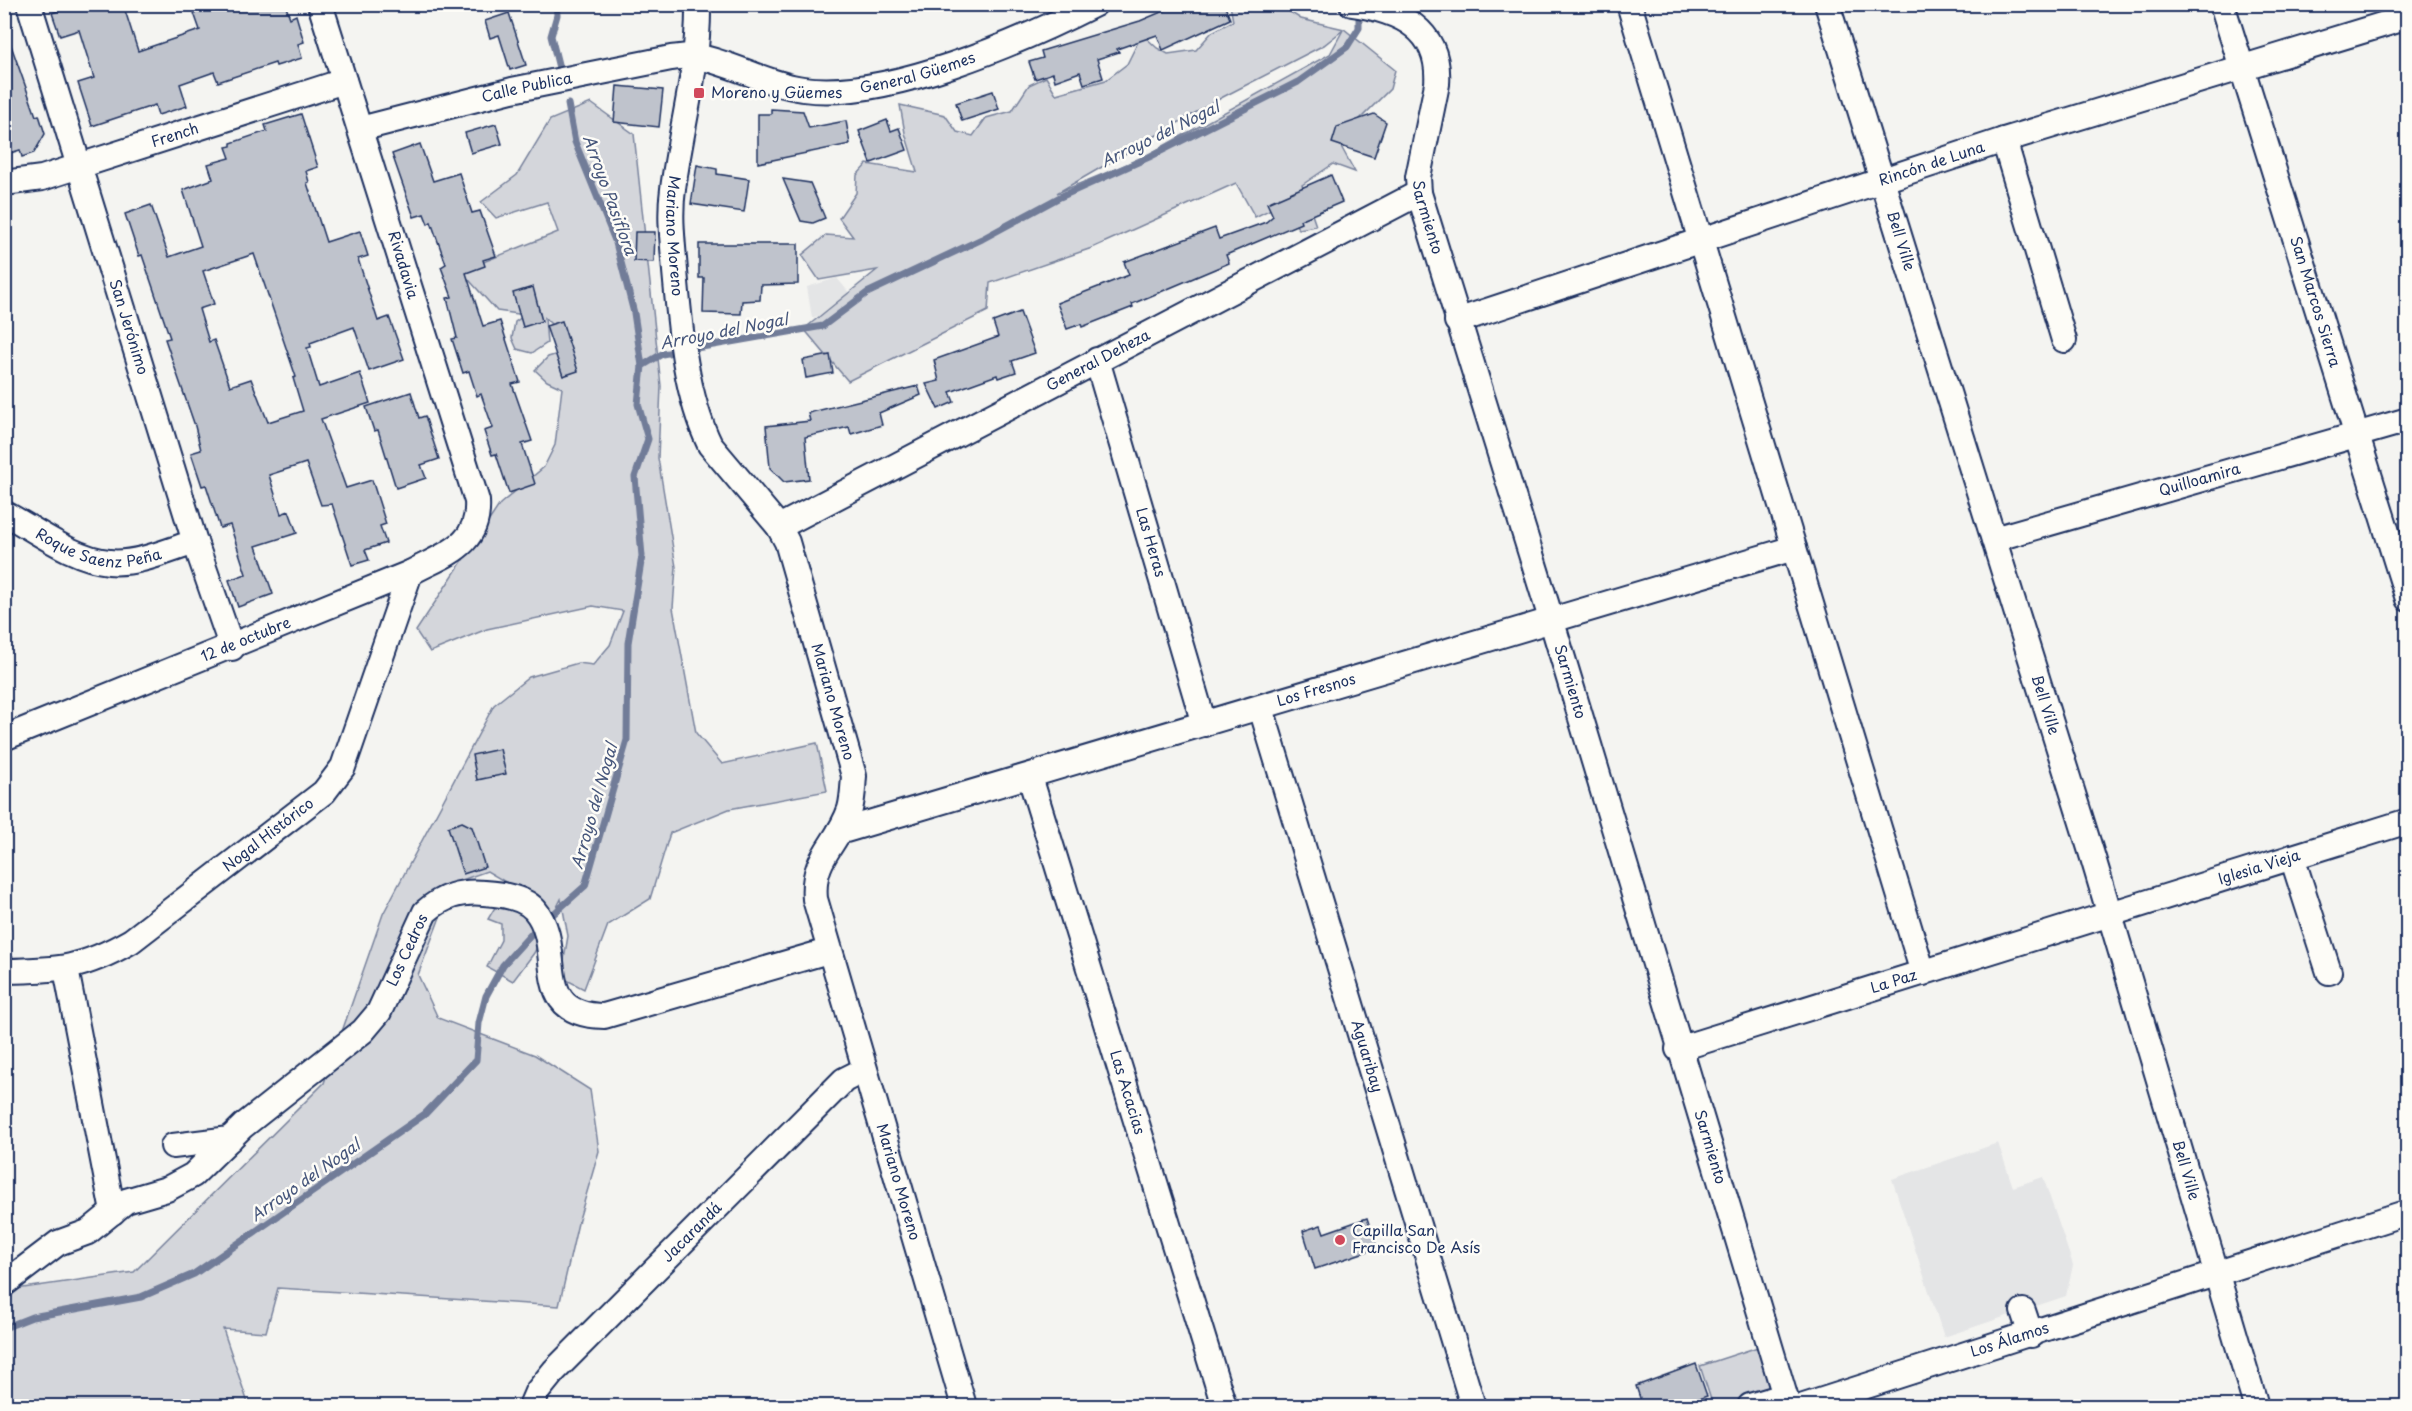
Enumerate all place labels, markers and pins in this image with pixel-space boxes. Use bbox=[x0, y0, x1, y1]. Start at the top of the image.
place label: Moreno y Güemes bbox=[711, 80, 842, 103]
marker: Moreno y Güemes bbox=[692, 86, 706, 100]
place label: Capilla San Francisco De Asís bbox=[1352, 1218, 1480, 1258]
marker: Capilla San Francisco De Asís bbox=[1333, 1233, 1347, 1247]

